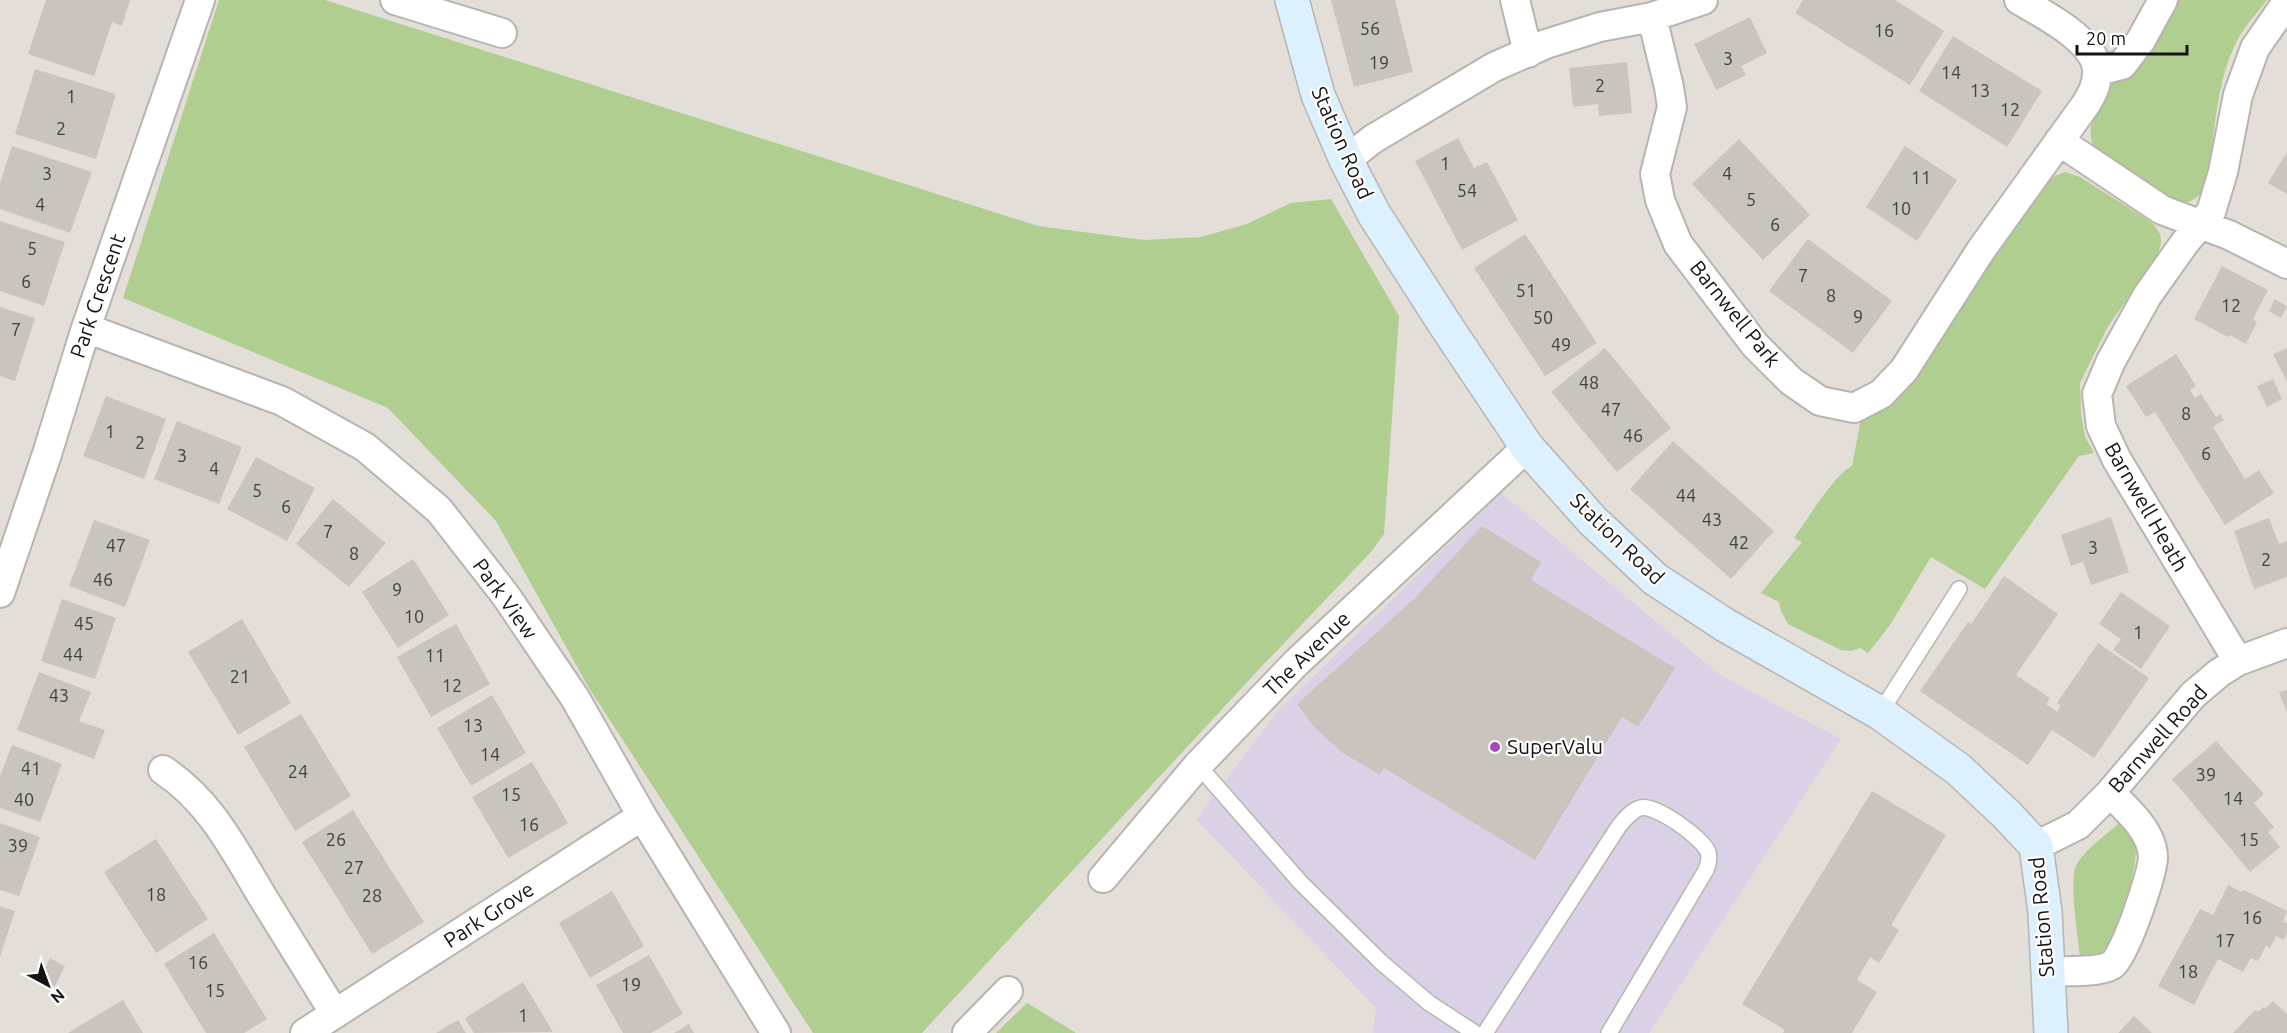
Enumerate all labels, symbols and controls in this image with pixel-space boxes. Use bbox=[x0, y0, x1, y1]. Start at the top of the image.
house number: 56 bbox=[1360, 18, 1380, 38]
scale bar bbox=[2077, 18, 2186, 56]
house number: 16 bbox=[1874, 20, 1894, 40]
text: 20 m bbox=[2086, 28, 2126, 48]
house number: 3 bbox=[1723, 48, 1733, 68]
house number: 19 bbox=[1369, 52, 1389, 72]
house number: 14 bbox=[1941, 62, 1961, 82]
house number: 2 bbox=[1595, 75, 1605, 95]
house number: 13 bbox=[1970, 80, 1990, 100]
street label: Station Road bbox=[1307, 83, 1378, 203]
house number: 1 bbox=[66, 86, 76, 106]
house number: 12 bbox=[2000, 99, 2020, 119]
house number: 2 bbox=[56, 118, 66, 138]
house number: 1 bbox=[1440, 153, 1450, 173]
house number: 3 bbox=[42, 163, 52, 183]
house number: 4 bbox=[1722, 163, 1732, 183]
house number: 11 bbox=[1911, 167, 1931, 187]
house number: 54 bbox=[1457, 180, 1477, 200]
house number: 5 bbox=[1746, 189, 1756, 209]
house number: 4 bbox=[35, 194, 45, 214]
house number: 10 bbox=[1891, 198, 1911, 218]
house number: 6 bbox=[1770, 214, 1780, 234]
street label: Park Crescent bbox=[65, 231, 129, 361]
house number: 5 bbox=[27, 238, 37, 258]
street label: Barnwell Park bbox=[1686, 256, 1786, 372]
house number: 7 bbox=[1798, 265, 1808, 285]
house number: 6 bbox=[21, 271, 31, 291]
house number: 51 bbox=[1516, 280, 1536, 300]
house number: 8 bbox=[1826, 285, 1836, 305]
house number: 12 bbox=[2221, 295, 2241, 315]
house number: 9 bbox=[1853, 306, 1863, 326]
house number: 50 bbox=[1533, 307, 1553, 327]
house number: 7 bbox=[11, 319, 21, 339]
house number: 49 bbox=[1551, 334, 1571, 354]
house number: 48 bbox=[1579, 372, 1599, 392]
house number: 47 bbox=[1601, 399, 1621, 419]
house number: 8 bbox=[2181, 403, 2191, 423]
house number: 1 bbox=[105, 421, 115, 441]
house number: 46 bbox=[1623, 425, 1643, 445]
house number: 2 bbox=[135, 432, 145, 452]
street label: Barnwell Heath bbox=[2100, 438, 2194, 575]
house number: 6 bbox=[2201, 443, 2211, 463]
house number: 3 bbox=[177, 445, 187, 465]
house number: 4 bbox=[209, 458, 219, 478]
house number: 5 bbox=[252, 480, 262, 500]
house number: 44 bbox=[1676, 485, 1696, 505]
street label: Station Road bbox=[1566, 488, 1670, 589]
house number: 6 bbox=[281, 496, 291, 516]
house number: 43 bbox=[1702, 509, 1722, 529]
house number: 7 bbox=[323, 521, 333, 541]
house number: 42 bbox=[1729, 532, 1749, 552]
house number: 47 bbox=[106, 535, 126, 555]
house number: 3 bbox=[2088, 537, 2098, 557]
house number: 8 bbox=[349, 543, 359, 563]
house number: 2 bbox=[2261, 549, 2271, 569]
street label: Park View bbox=[469, 554, 543, 643]
house number: 46 bbox=[93, 569, 113, 589]
house number: 9 bbox=[392, 579, 402, 599]
house number: 10 bbox=[404, 606, 424, 626]
street label: The Avenue bbox=[1258, 606, 1355, 700]
house number: 45 bbox=[74, 613, 94, 633]
house number: 1 bbox=[2133, 622, 2143, 642]
house number: 44 bbox=[63, 644, 83, 664]
house number: 11 bbox=[425, 645, 445, 665]
house number: 21 bbox=[230, 666, 250, 686]
house number: 12 bbox=[442, 675, 462, 695]
street label: Barnwell Road bbox=[2103, 680, 2212, 797]
house number: 43 bbox=[49, 685, 69, 705]
house number: 13 bbox=[463, 715, 483, 735]
place label: SuperValu bbox=[1507, 734, 1603, 758]
marker: SuperValu bbox=[1488, 740, 1502, 754]
house number: 14 bbox=[480, 744, 500, 764]
house number: 41 bbox=[21, 758, 41, 778]
house number: 24 bbox=[288, 761, 308, 781]
house number: 39 bbox=[2196, 764, 2216, 784]
house number: 15 bbox=[501, 784, 521, 804]
house number: 14 bbox=[2223, 788, 2243, 808]
house number: 40 bbox=[14, 789, 34, 809]
house number: 16 bbox=[519, 814, 539, 834]
house number: 26 bbox=[326, 829, 346, 849]
house number: 15 bbox=[2239, 829, 2259, 849]
house number: 39 bbox=[8, 835, 28, 855]
street label: Station Road bbox=[2024, 856, 2058, 978]
house number: 27 bbox=[344, 857, 364, 877]
street label: Park Grove bbox=[439, 876, 538, 952]
house number: 18 bbox=[146, 884, 166, 904]
house number: 28 bbox=[362, 885, 382, 905]
house number: 16 bbox=[2242, 907, 2262, 927]
house number: 17 bbox=[2215, 930, 2235, 950]
house number: 16 bbox=[188, 952, 208, 972]
north arrow bbox=[18, 955, 78, 1015]
house number: 18 bbox=[2178, 961, 2198, 981]
house number: 19 bbox=[621, 974, 641, 994]
house number: 15 bbox=[205, 980, 225, 1000]
text: N bbox=[47, 986, 68, 1007]
house number: 1 bbox=[518, 1005, 528, 1025]

